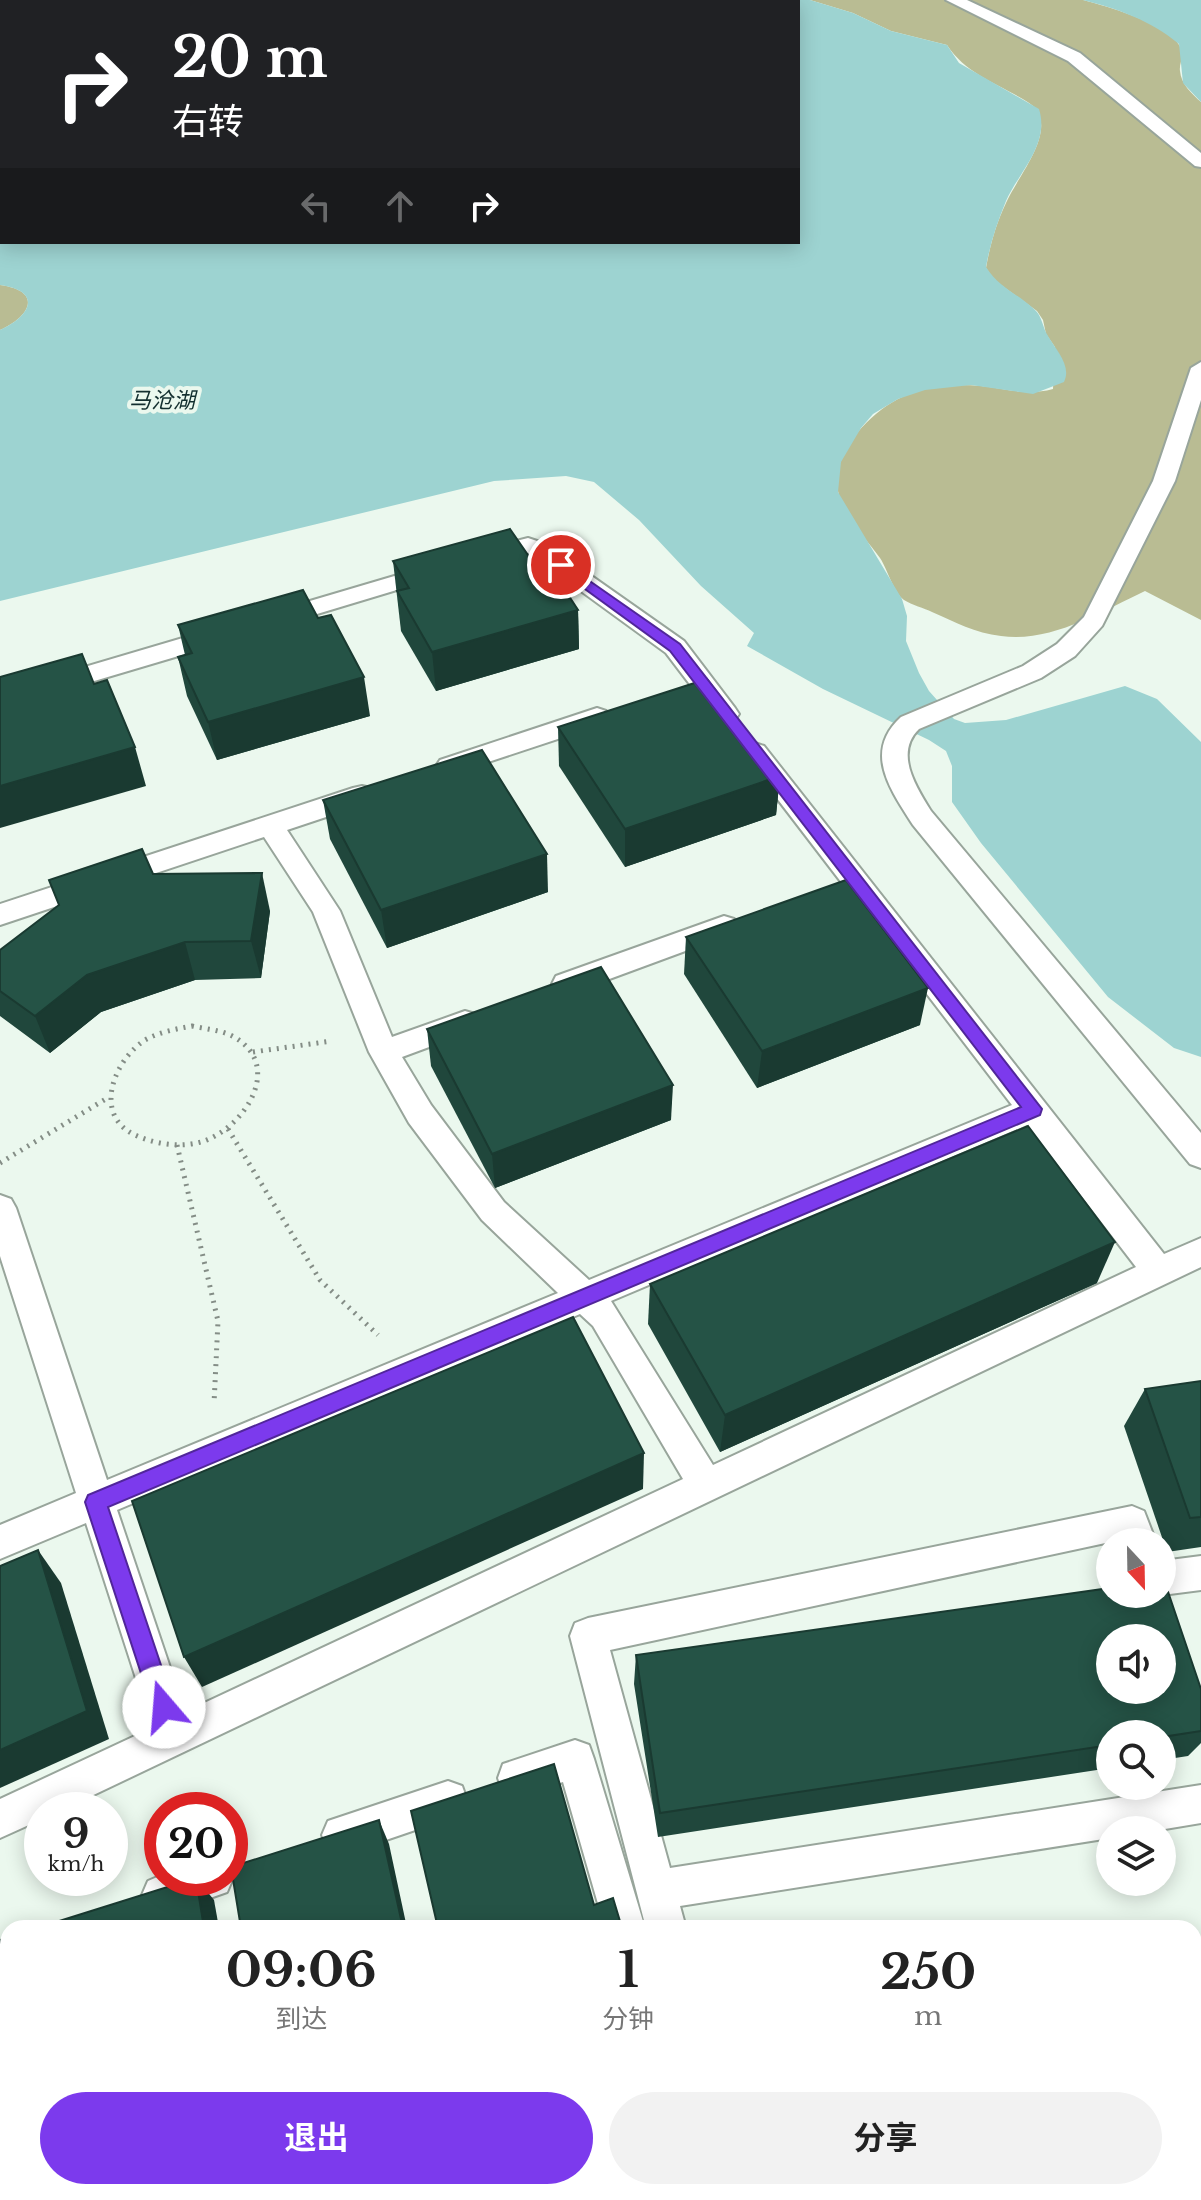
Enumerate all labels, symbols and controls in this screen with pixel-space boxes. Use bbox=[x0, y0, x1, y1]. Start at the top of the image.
text: 20 m bbox=[172, 23, 328, 92]
icon: right bbox=[40, 32, 144, 136]
text: 右转 bbox=[172, 99, 244, 144]
icon: left bbox=[294, 184, 338, 228]
icon: ahead bbox=[378, 184, 422, 228]
icon: right bbox=[462, 184, 506, 228]
water label: 马沧湖 bbox=[129, 387, 198, 414]
pin bbox=[527, 531, 595, 599]
icon: arrive bbox=[539, 543, 583, 587]
north arrow bbox=[1096, 1528, 1176, 1608]
map controls bbox=[1096, 1528, 1176, 1896]
button: sound bbox=[1096, 1624, 1176, 1704]
position arrow bbox=[122, 1665, 206, 1749]
button: search bbox=[1096, 1720, 1176, 1800]
speed limit sign: 20 bbox=[144, 1792, 248, 1896]
text: 9 bbox=[63, 1809, 89, 1859]
button: layers bbox=[1096, 1816, 1176, 1896]
text: km/h bbox=[48, 1852, 104, 1876]
text: 09:06 bbox=[226, 1940, 377, 2000]
text: 1 bbox=[618, 1940, 639, 2000]
text: 250 bbox=[880, 1942, 976, 2002]
text: m bbox=[914, 2000, 942, 2032]
text: 到达 bbox=[275, 2003, 327, 2035]
text: 分钟 bbox=[602, 2003, 654, 2035]
button: 退出 bbox=[40, 2092, 593, 2184]
button: 分享 bbox=[609, 2092, 1162, 2184]

